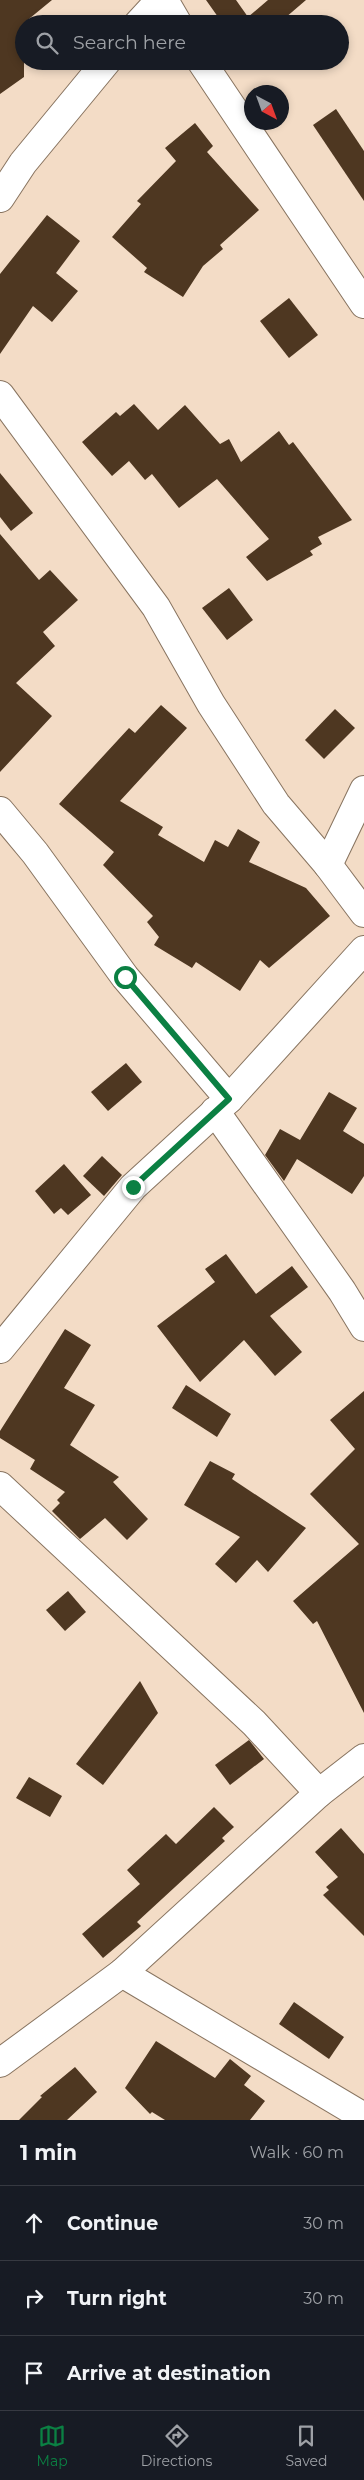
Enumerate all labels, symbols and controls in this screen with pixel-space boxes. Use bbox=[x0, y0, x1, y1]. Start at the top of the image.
search box bbox=[15, 15, 349, 70]
icon: search bbox=[33, 29, 61, 57]
text: Search here bbox=[73, 31, 186, 54]
north arrow bbox=[244, 85, 289, 130]
route start bbox=[114, 966, 137, 989]
route end bbox=[122, 1176, 145, 1199]
text: 1 min bbox=[20, 2140, 77, 2165]
text: Walk · 60 m bbox=[250, 2143, 344, 2162]
icon: ahead bbox=[20, 2209, 48, 2237]
text: Continue bbox=[67, 2212, 158, 2235]
text: 30 m bbox=[303, 2214, 344, 2233]
icon: right bbox=[20, 2284, 48, 2312]
text: Turn right bbox=[67, 2287, 167, 2310]
text: 30 m bbox=[303, 2289, 344, 2308]
icon: arrive bbox=[20, 2359, 48, 2387]
text: Arrive at destination bbox=[67, 2362, 271, 2385]
tab: Map bbox=[37, 2422, 68, 2470]
tab: Directions bbox=[141, 2422, 212, 2470]
tab: Saved bbox=[285, 2422, 327, 2470]

